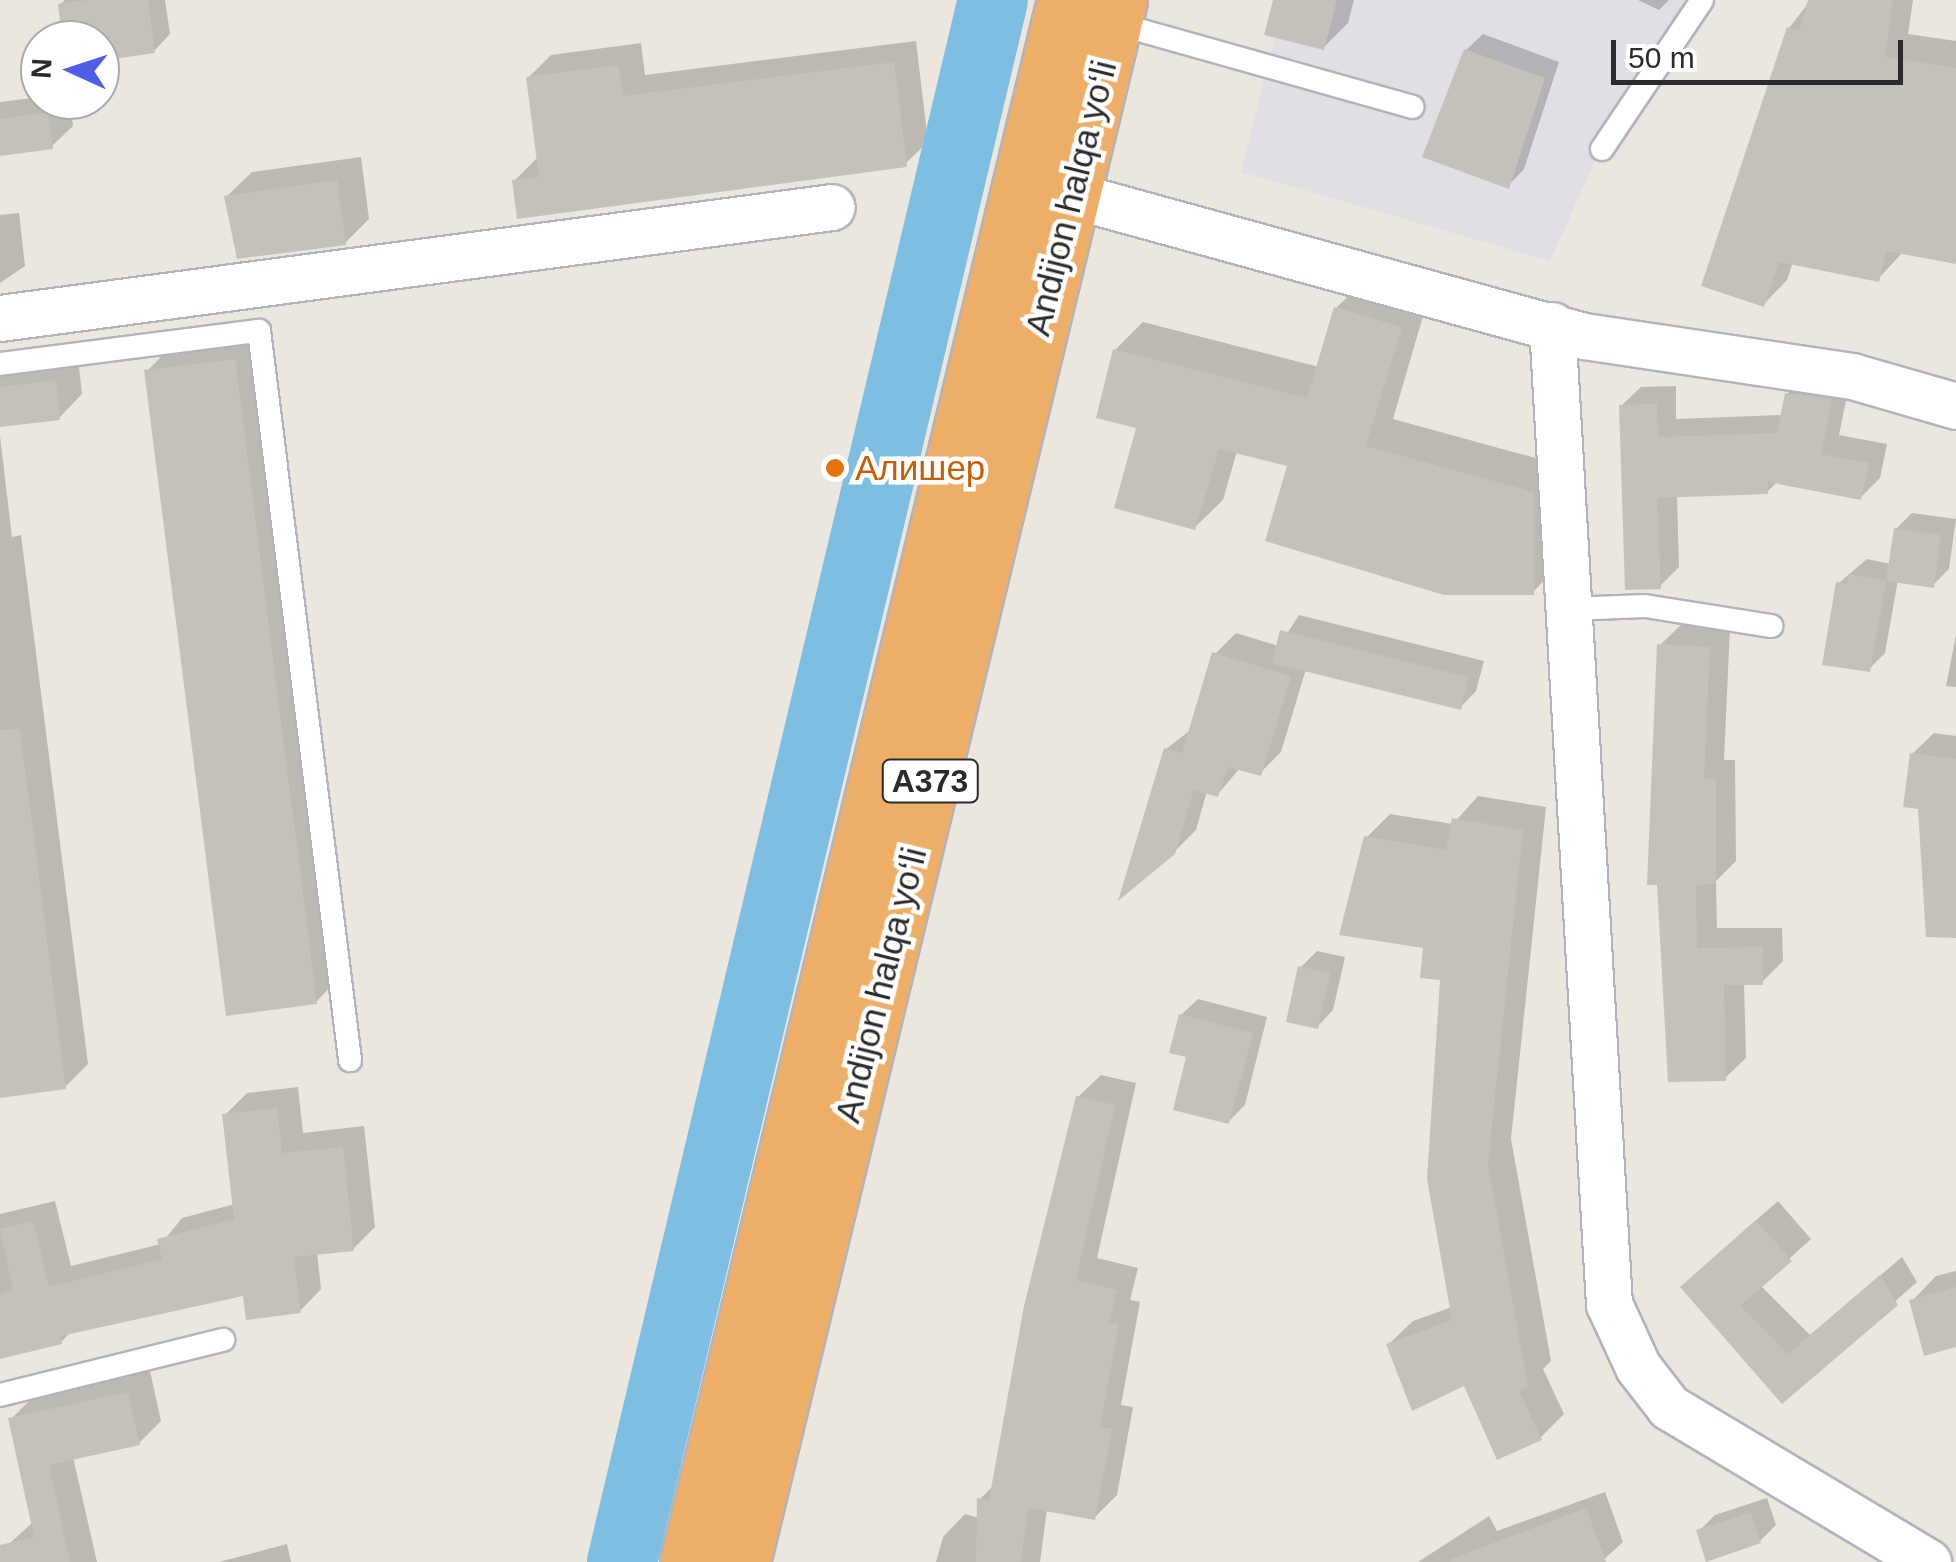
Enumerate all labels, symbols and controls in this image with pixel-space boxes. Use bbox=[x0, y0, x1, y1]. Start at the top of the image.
north arrow bbox=[20, 20, 120, 120]
scale bar bbox=[1616, 20, 1908, 82]
text: 50 m bbox=[1628, 41, 1695, 74]
street label: Andijon halqa yo‘li bbox=[1016, 56, 1126, 340]
text: N bbox=[26, 58, 58, 79]
place label: Алишер bbox=[855, 447, 985, 489]
marker: Алишер bbox=[824, 457, 846, 479]
road number: A373 bbox=[880, 754, 980, 808]
street label: Andijon halqa yo‘li bbox=[826, 843, 936, 1127]

